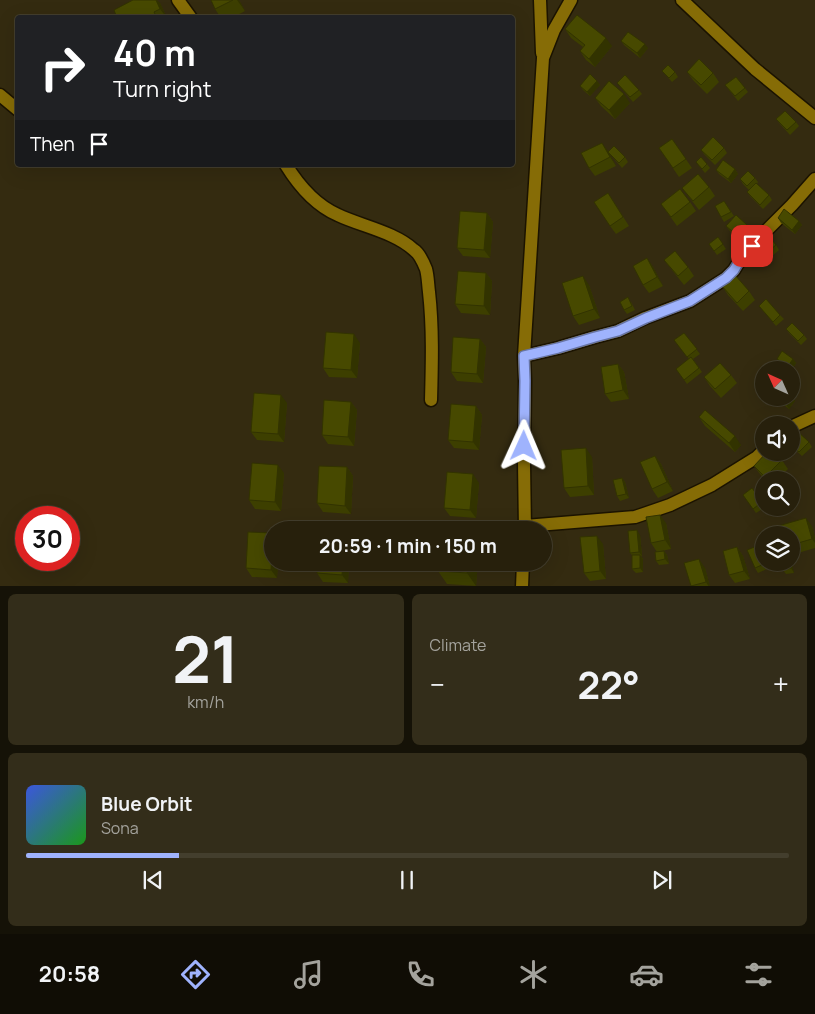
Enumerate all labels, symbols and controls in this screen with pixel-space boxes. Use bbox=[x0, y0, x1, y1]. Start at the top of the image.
text: 40 m bbox=[113, 29, 196, 77]
icon: right bbox=[30, 35, 95, 100]
text: Turn right bbox=[113, 74, 211, 104]
icon: arrive bbox=[85, 130, 113, 158]
text: Then bbox=[30, 131, 75, 157]
pin bbox=[731, 225, 773, 267]
icon: arrive bbox=[738, 232, 766, 260]
north arrow bbox=[755, 361, 800, 406]
map controls bbox=[755, 361, 800, 571]
button: sound bbox=[755, 416, 800, 461]
position arrow bbox=[497, 419, 549, 471]
button: search bbox=[755, 471, 800, 516]
speed limit sign: 30 bbox=[15, 506, 80, 571]
button: layers bbox=[755, 526, 800, 571]
text: 20:59 · 1 min · 150 m bbox=[319, 533, 497, 559]
text: 21 bbox=[172, 614, 239, 703]
text: Climate bbox=[430, 634, 486, 656]
text: 22° bbox=[578, 658, 640, 710]
text: − bbox=[430, 665, 445, 703]
text: + bbox=[773, 665, 789, 703]
text: km/h bbox=[187, 691, 224, 713]
text: Blue Orbit bbox=[101, 791, 193, 817]
text: Sona bbox=[101, 817, 139, 839]
icon: previous bbox=[139, 866, 167, 894]
icon: pause bbox=[393, 866, 421, 894]
icon: next bbox=[648, 866, 676, 894]
icon: directions bbox=[178, 957, 213, 992]
icon: music bbox=[291, 957, 326, 992]
icon: phone bbox=[403, 957, 438, 992]
icon: climate bbox=[516, 957, 551, 992]
icon: car bbox=[629, 957, 664, 992]
icon: filters bbox=[741, 957, 776, 992]
text: 20:58 bbox=[39, 959, 100, 989]

